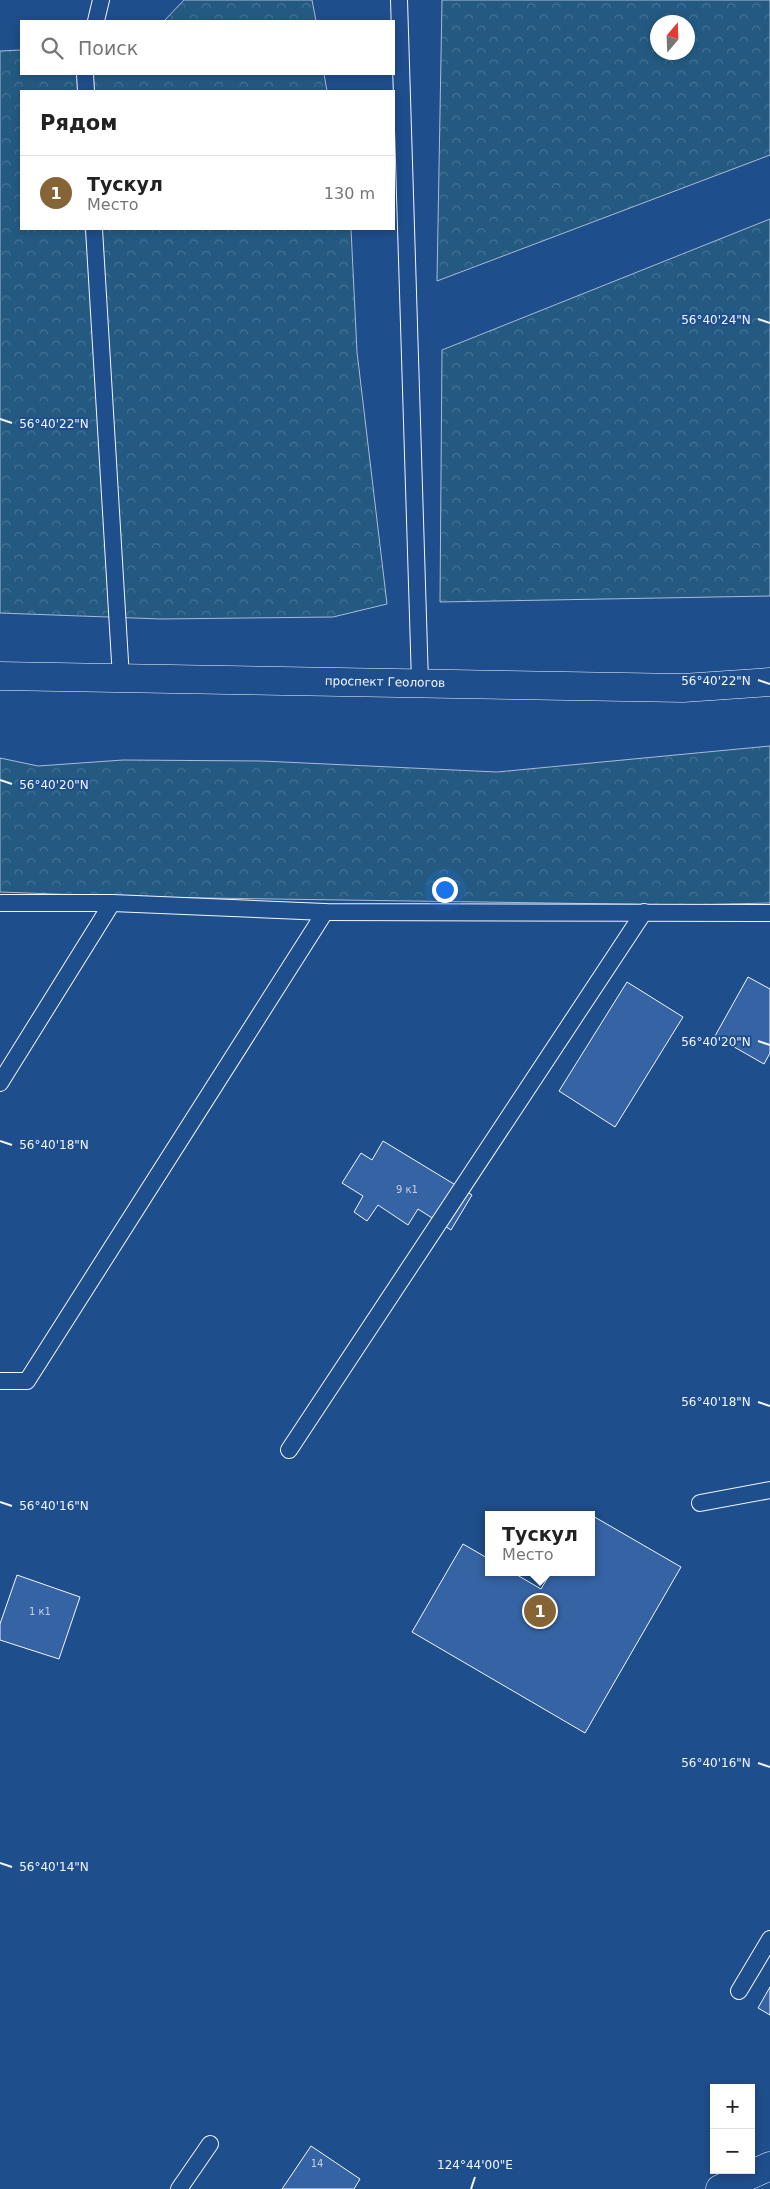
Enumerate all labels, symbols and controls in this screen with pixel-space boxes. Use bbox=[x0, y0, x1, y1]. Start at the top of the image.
north arrow bbox=[650, 15, 695, 60]
search box bbox=[20, 20, 395, 75]
icon: search bbox=[38, 34, 66, 62]
text: Поиск bbox=[78, 37, 138, 59]
text: Рядом bbox=[40, 111, 117, 135]
text: Тускул bbox=[87, 173, 163, 195]
text: 1 bbox=[50, 184, 62, 203]
text: 130 m bbox=[324, 184, 375, 203]
text: Место bbox=[87, 195, 139, 214]
text: 56°40'24"N bbox=[681, 313, 751, 327]
text: 56°40'22"N bbox=[19, 417, 89, 431]
street label: проспект Геологов bbox=[325, 674, 445, 690]
text: 56°40'22"N bbox=[681, 674, 751, 688]
text: 56°40'20"N bbox=[19, 778, 89, 792]
your location bbox=[432, 877, 458, 903]
text: 56°40'20"N bbox=[681, 1035, 751, 1049]
text: 56°40'18"N bbox=[19, 1138, 89, 1152]
house number: 9 к1 bbox=[396, 1184, 418, 1195]
text: 56°40'18"N bbox=[681, 1395, 751, 1409]
text: 56°40'16"N bbox=[19, 1499, 89, 1513]
popup bbox=[485, 1511, 595, 1576]
text: Тускул bbox=[502, 1523, 578, 1545]
text: Место bbox=[502, 1545, 554, 1564]
pin: 1 bbox=[524, 1592, 556, 1630]
house number: 1 к1 bbox=[29, 1606, 51, 1617]
text: 56°40'16"N bbox=[681, 1756, 751, 1770]
text: 56°40'14"N bbox=[19, 1860, 89, 1874]
map controls bbox=[710, 2084, 755, 2174]
button: + bbox=[710, 2084, 755, 2129]
button: − bbox=[710, 2129, 755, 2174]
house number: 14 bbox=[311, 2158, 323, 2169]
text: 124°44'00"E bbox=[437, 2158, 513, 2172]

